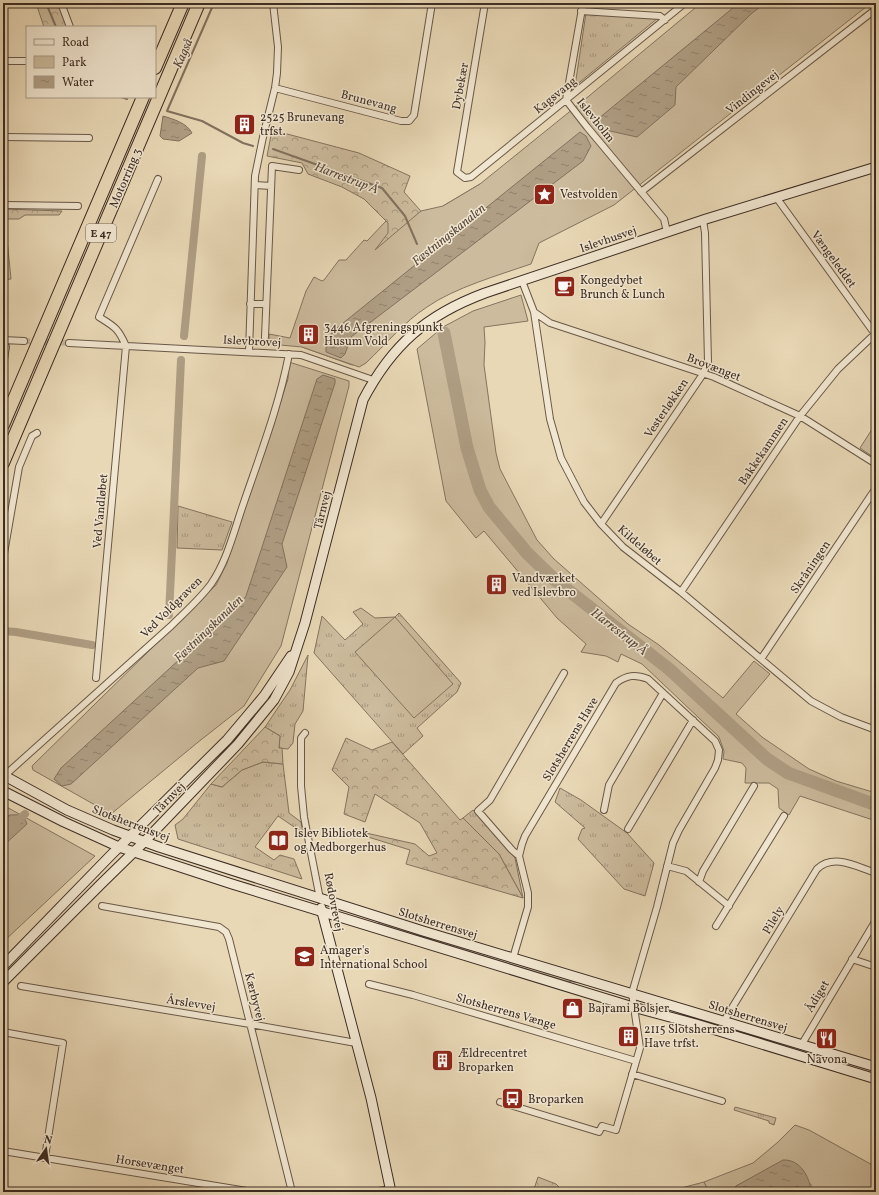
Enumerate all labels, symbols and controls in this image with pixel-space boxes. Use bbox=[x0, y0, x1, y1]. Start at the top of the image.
legend bbox=[26, 26, 156, 98]
text: Road bbox=[62, 35, 89, 51]
water label: Kagså bbox=[170, 36, 198, 71]
text: Park bbox=[62, 55, 87, 71]
street label: Dybekær bbox=[449, 61, 473, 111]
street label: Vindingevej bbox=[723, 67, 782, 118]
street label: Kagsvang bbox=[531, 74, 580, 118]
text: Water bbox=[62, 75, 94, 91]
street label: Brunevang bbox=[339, 87, 399, 117]
street label: Islevholm bbox=[572, 95, 618, 146]
place label: 2525 Brunevang trfst. bbox=[260, 110, 344, 140]
building icon: 2525 Brunevang trfst. bbox=[231, 111, 257, 137]
street label: Motorring 3 bbox=[106, 146, 146, 211]
water label: Harrestrup Å bbox=[311, 158, 381, 199]
place icon: Vestvolden bbox=[532, 181, 558, 207]
place label: Vestvolden bbox=[560, 187, 618, 203]
water label: Fæstningskanalen bbox=[409, 200, 490, 271]
street label: Islevhusvej bbox=[578, 223, 639, 257]
road number: E 47 bbox=[86, 224, 116, 242]
street label: Vængeleddet bbox=[807, 228, 859, 291]
place label: Kongedybet Brunch & Lunch bbox=[580, 273, 665, 303]
cafe icon: Kongedybet Brunch & Lunch bbox=[552, 274, 578, 300]
place label: 3446 Afgreningspunkt Husum Vold bbox=[324, 320, 443, 350]
building icon: 3446 Afgreningspunkt Husum Vold bbox=[296, 321, 322, 347]
street label: Islevbrovej bbox=[223, 332, 281, 352]
street label: Brovænget bbox=[684, 350, 743, 386]
street label: Vesterløkken bbox=[641, 376, 693, 441]
street label: Bakkekammen bbox=[735, 414, 792, 489]
street label: Ved Vandløbet bbox=[90, 473, 112, 549]
street label: Tårnvej bbox=[310, 489, 335, 531]
street label: Kildeløbet bbox=[614, 522, 665, 570]
street label: Skråningen bbox=[787, 538, 835, 597]
place label: Vandværket ved Islevbro bbox=[512, 571, 576, 601]
building icon: Vandværket ved Islevbro bbox=[484, 572, 510, 598]
street label: Ved Voldgraven bbox=[137, 573, 206, 642]
water label: Fæstningskanalen bbox=[171, 591, 248, 667]
water label: Harrestrup Å bbox=[587, 605, 651, 661]
street label: Slotsherrens Have bbox=[539, 694, 603, 785]
street label: Tårnvej bbox=[150, 779, 189, 818]
street label: Slotsherrensvej bbox=[90, 802, 172, 846]
place label: Islev Bibliotek og Medborgerhus bbox=[294, 826, 386, 856]
library icon: Islev Bibliotek og Medborgerhus bbox=[266, 827, 292, 853]
street label: Rødovrevej bbox=[319, 871, 347, 933]
street label: Pilely bbox=[759, 903, 789, 937]
street label: Slotsherrensvej bbox=[396, 904, 479, 944]
place label: Amager's International School bbox=[320, 943, 428, 973]
school or university icon: Amager's International School bbox=[292, 944, 318, 970]
street label: Kærbyvej bbox=[240, 971, 268, 1023]
street label: Ådiget bbox=[801, 977, 834, 1015]
street label: Slotsherrens Vænge bbox=[454, 990, 558, 1034]
street label: Årslevvej bbox=[165, 991, 217, 1016]
shop icon: Bajrami Bolsjer bbox=[559, 995, 585, 1021]
street label: Slotsherrensvej bbox=[706, 997, 789, 1037]
place label: Bajrami Bolsjer bbox=[588, 1001, 669, 1017]
place label: 2115 Slotsherrens Have trfst. bbox=[644, 1022, 735, 1052]
building icon: 2115 Slotsherrens Have trfst. bbox=[616, 1023, 642, 1049]
restaurant icon: Navona bbox=[814, 1025, 840, 1051]
place label: Ældrecentret Broparken bbox=[458, 1046, 527, 1076]
building icon: Ældrecentret Broparken bbox=[430, 1047, 456, 1073]
place label: Navona bbox=[807, 1052, 847, 1068]
bus stop icon: Broparken bbox=[500, 1086, 526, 1112]
place label: Broparken bbox=[528, 1092, 584, 1108]
north arrow bbox=[26, 1129, 66, 1169]
text: N bbox=[42, 1133, 53, 1149]
street label: Horsevænget bbox=[114, 1152, 185, 1178]

